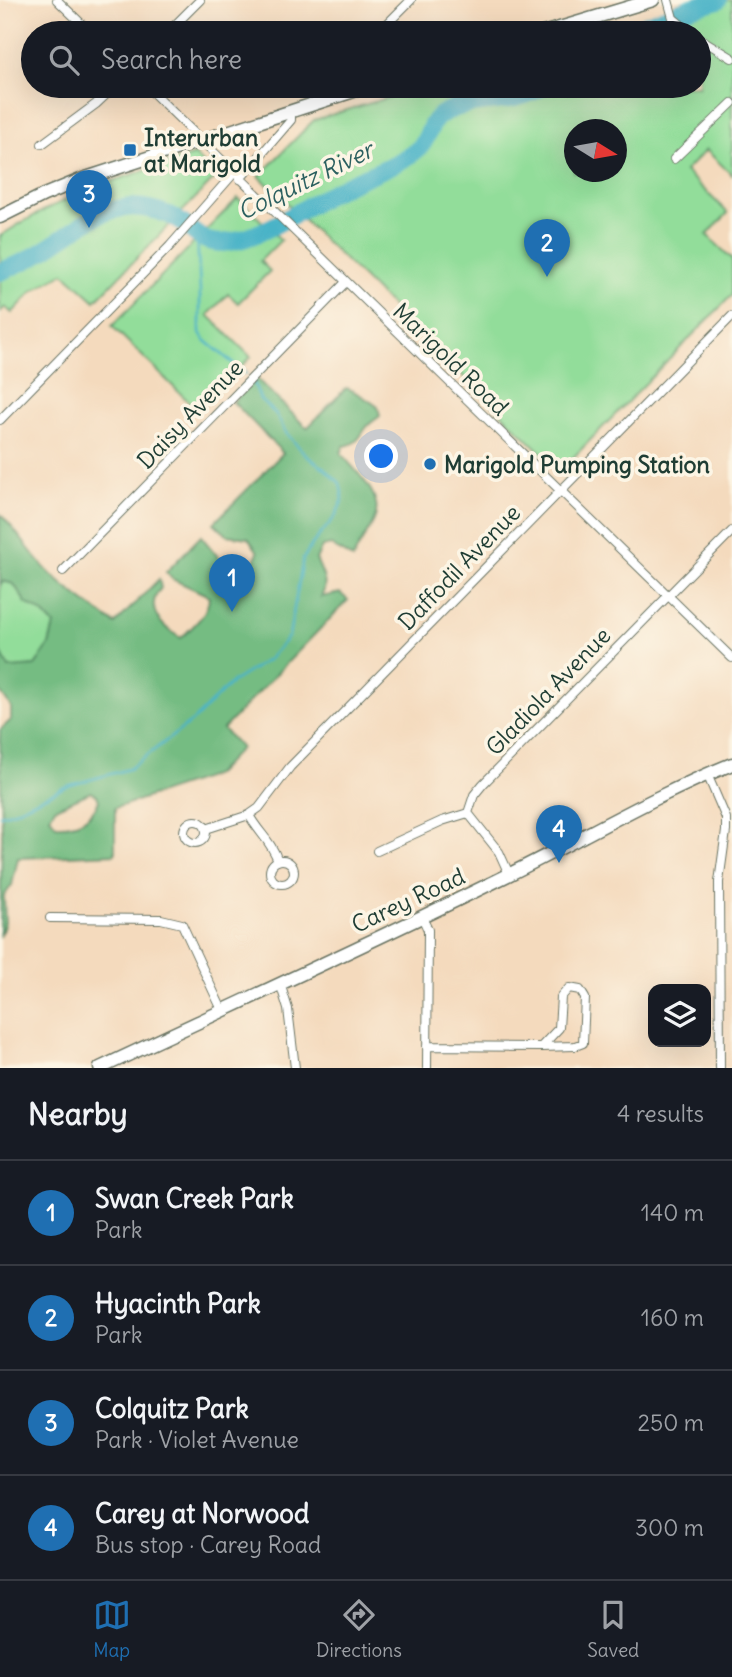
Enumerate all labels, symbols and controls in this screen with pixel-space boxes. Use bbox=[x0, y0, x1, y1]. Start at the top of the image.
search box bbox=[21, 21, 711, 98]
icon: search bbox=[45, 41, 83, 79]
text: Search here bbox=[101, 43, 242, 76]
north arrow bbox=[564, 119, 627, 182]
place label: Interurban at Marigold bbox=[144, 123, 261, 178]
water label: Colquitz River bbox=[232, 133, 381, 226]
marker: Interurban at Marigold bbox=[122, 142, 138, 158]
pin: 3 bbox=[66, 170, 112, 228]
pin: 2 bbox=[524, 219, 570, 277]
street label: Marigold Road bbox=[387, 296, 515, 422]
street label: Daisy Avenue bbox=[131, 353, 249, 475]
your location bbox=[364, 439, 398, 473]
place label: Marigold Pumping Station bbox=[444, 450, 710, 479]
marker: Marigold Pumping Station bbox=[422, 456, 438, 472]
street label: Daffodil Avenue bbox=[392, 498, 526, 636]
pin: 1 bbox=[209, 554, 255, 612]
street label: Gladiola Avenue bbox=[479, 621, 617, 761]
pin: 4 bbox=[536, 805, 582, 863]
street label: Carey Road bbox=[347, 861, 469, 939]
map controls bbox=[648, 984, 711, 1047]
button: layers bbox=[648, 984, 711, 1047]
text: Nearby bbox=[28, 1095, 128, 1133]
text: 4 results bbox=[617, 1099, 704, 1128]
text: Swan Creek Park bbox=[95, 1182, 294, 1215]
text: 1 bbox=[46, 1198, 56, 1227]
text: 140 m bbox=[641, 1198, 704, 1227]
text: Park bbox=[95, 1215, 143, 1244]
text: Hyacinth Park bbox=[95, 1287, 261, 1320]
text: 2 bbox=[45, 1303, 57, 1332]
text: 160 m bbox=[641, 1303, 704, 1332]
text: Park bbox=[95, 1320, 143, 1349]
text: Colquitz Park bbox=[95, 1392, 249, 1425]
text: 3 bbox=[44, 1408, 58, 1437]
text: 250 m bbox=[637, 1408, 704, 1437]
text: Park · Violet Avenue bbox=[95, 1425, 299, 1454]
text: Carey at Norwood bbox=[95, 1497, 309, 1530]
text: 4 bbox=[44, 1513, 58, 1542]
text: 300 m bbox=[635, 1513, 704, 1542]
text: Bus stop · Carey Road bbox=[95, 1530, 321, 1559]
tab: Map bbox=[93, 1596, 131, 1662]
tab: Directions bbox=[316, 1596, 402, 1662]
tab: Saved bbox=[587, 1596, 639, 1662]

